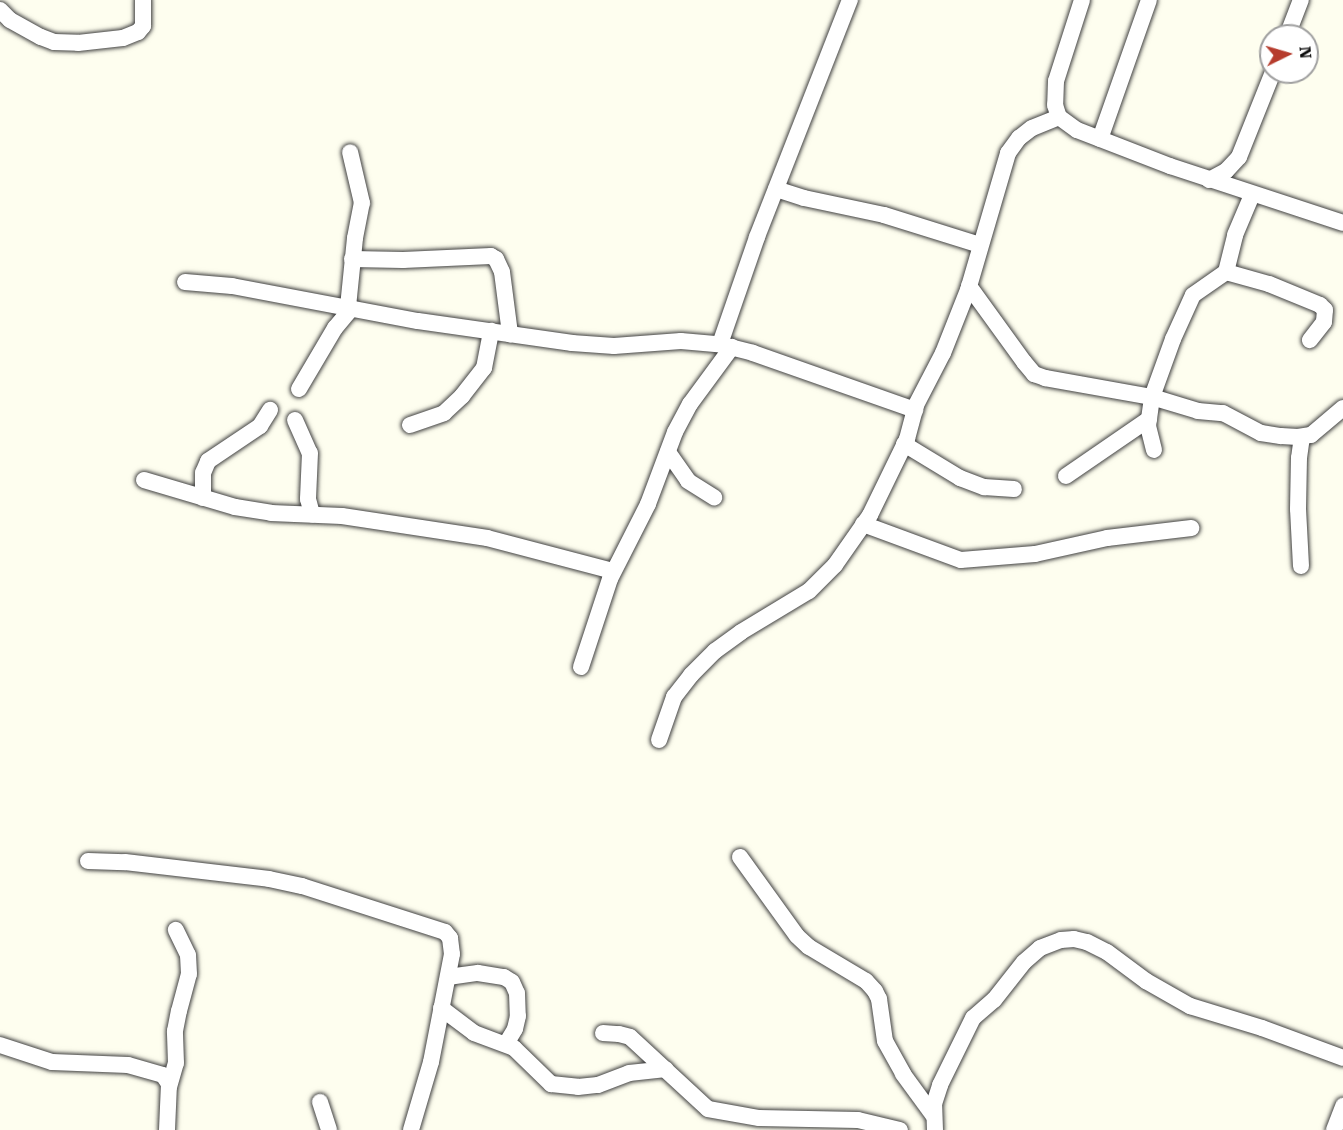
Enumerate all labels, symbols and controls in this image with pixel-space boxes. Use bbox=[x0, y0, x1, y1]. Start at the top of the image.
north arrow bbox=[1259, 24, 1319, 84]
text: N bbox=[1295, 46, 1315, 60]

